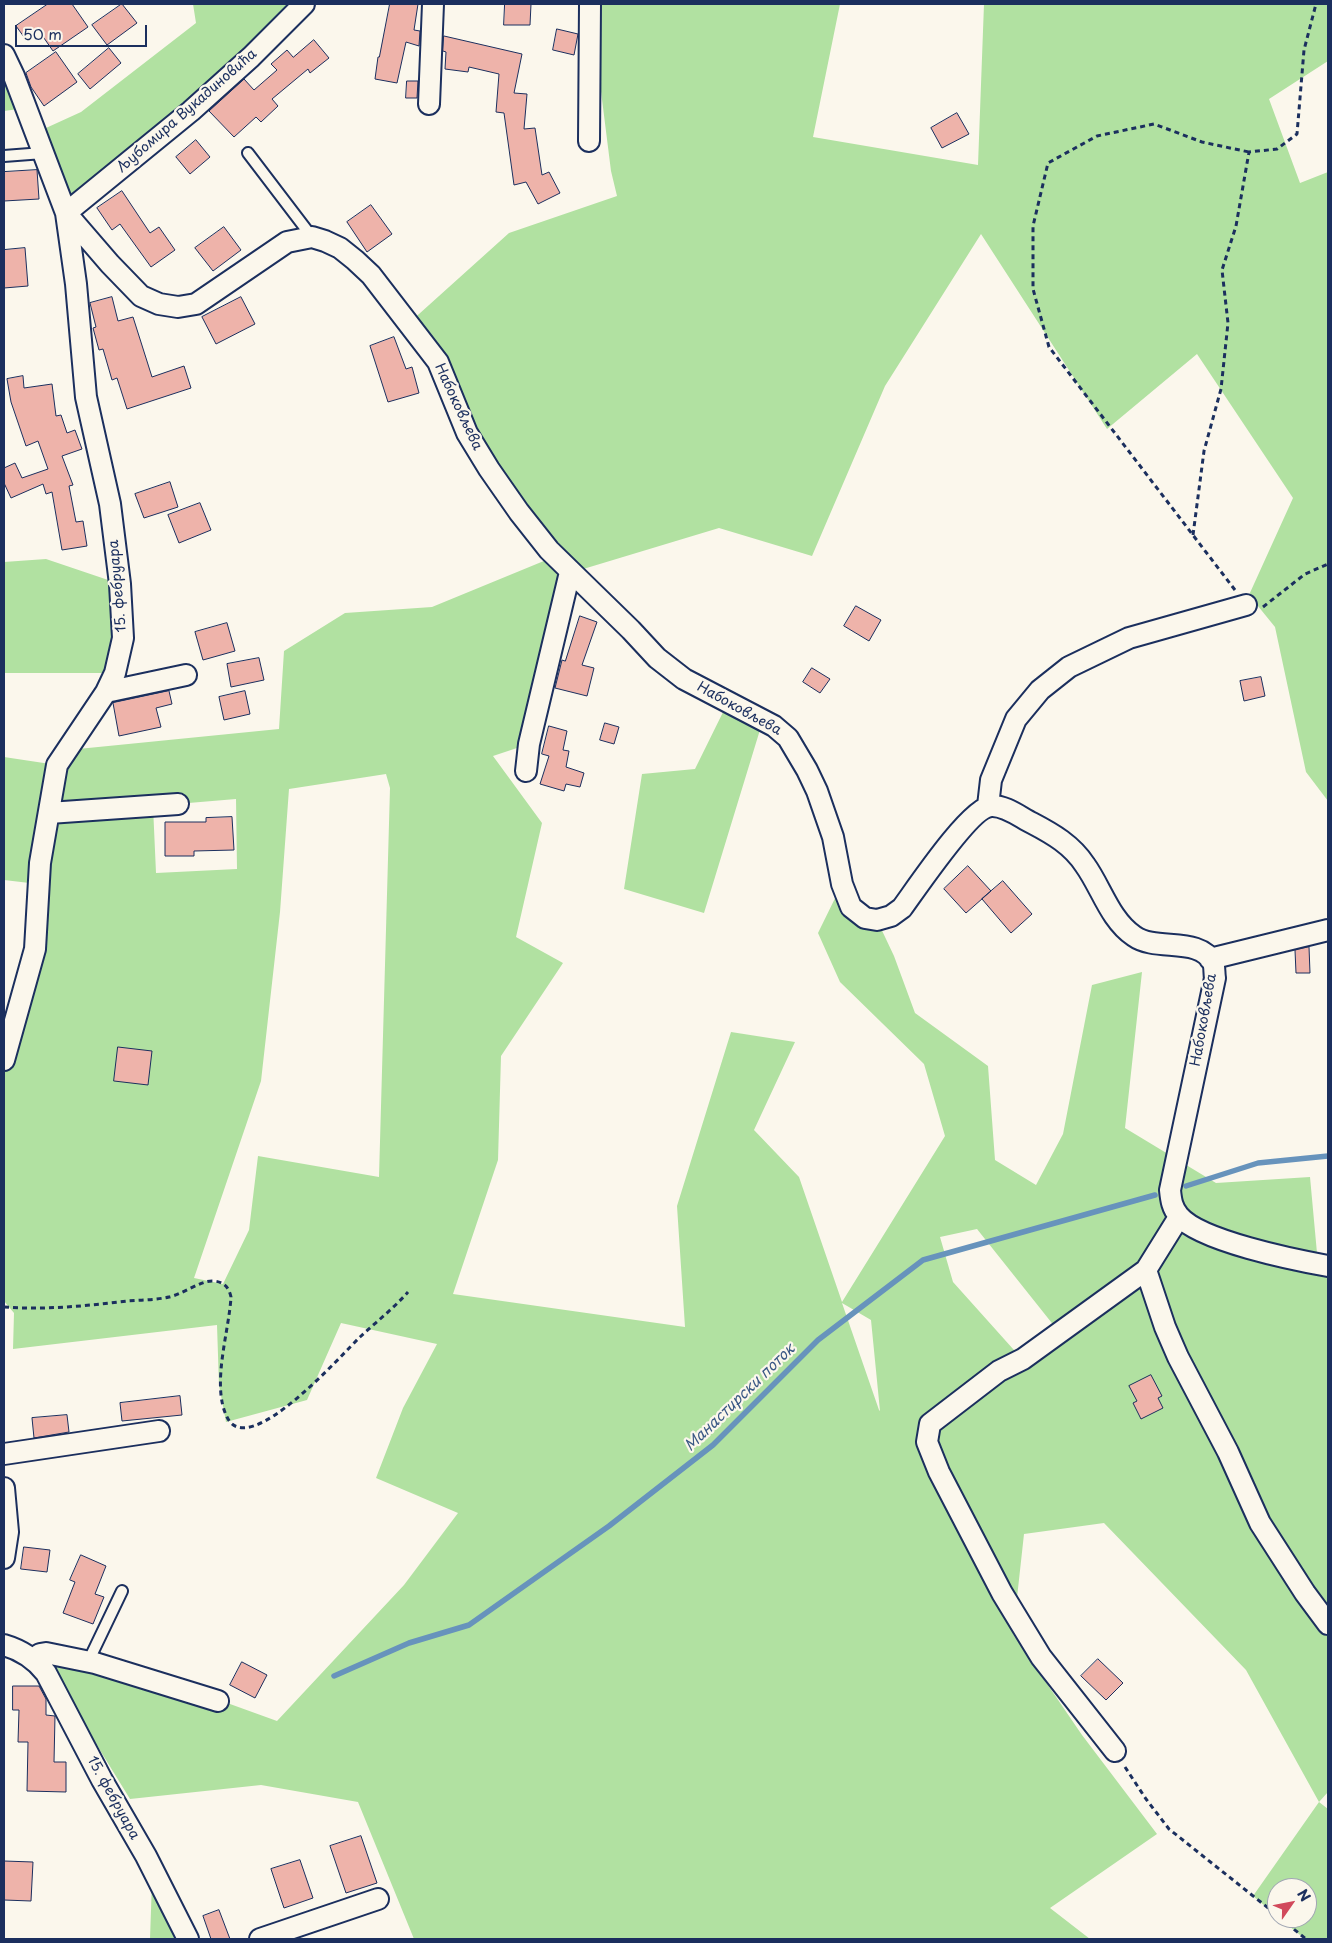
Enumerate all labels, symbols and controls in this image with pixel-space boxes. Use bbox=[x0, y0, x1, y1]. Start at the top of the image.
scale bar bbox=[18, 15, 150, 47]
text: 50 m bbox=[23, 22, 62, 45]
street label: Љубомира Вукадиновића bbox=[114, 46, 260, 176]
street label: Набоковљева bbox=[431, 361, 485, 453]
street label: 15. фебруара bbox=[106, 539, 130, 633]
street label: Набоковљева bbox=[694, 679, 784, 739]
street label: Набоковљева bbox=[1188, 972, 1220, 1068]
water label: Манастирски поток bbox=[681, 1341, 799, 1455]
street label: 15. фебруара bbox=[83, 1753, 143, 1843]
north arrow bbox=[1267, 1878, 1317, 1928]
text: N bbox=[1292, 1885, 1316, 1905]

